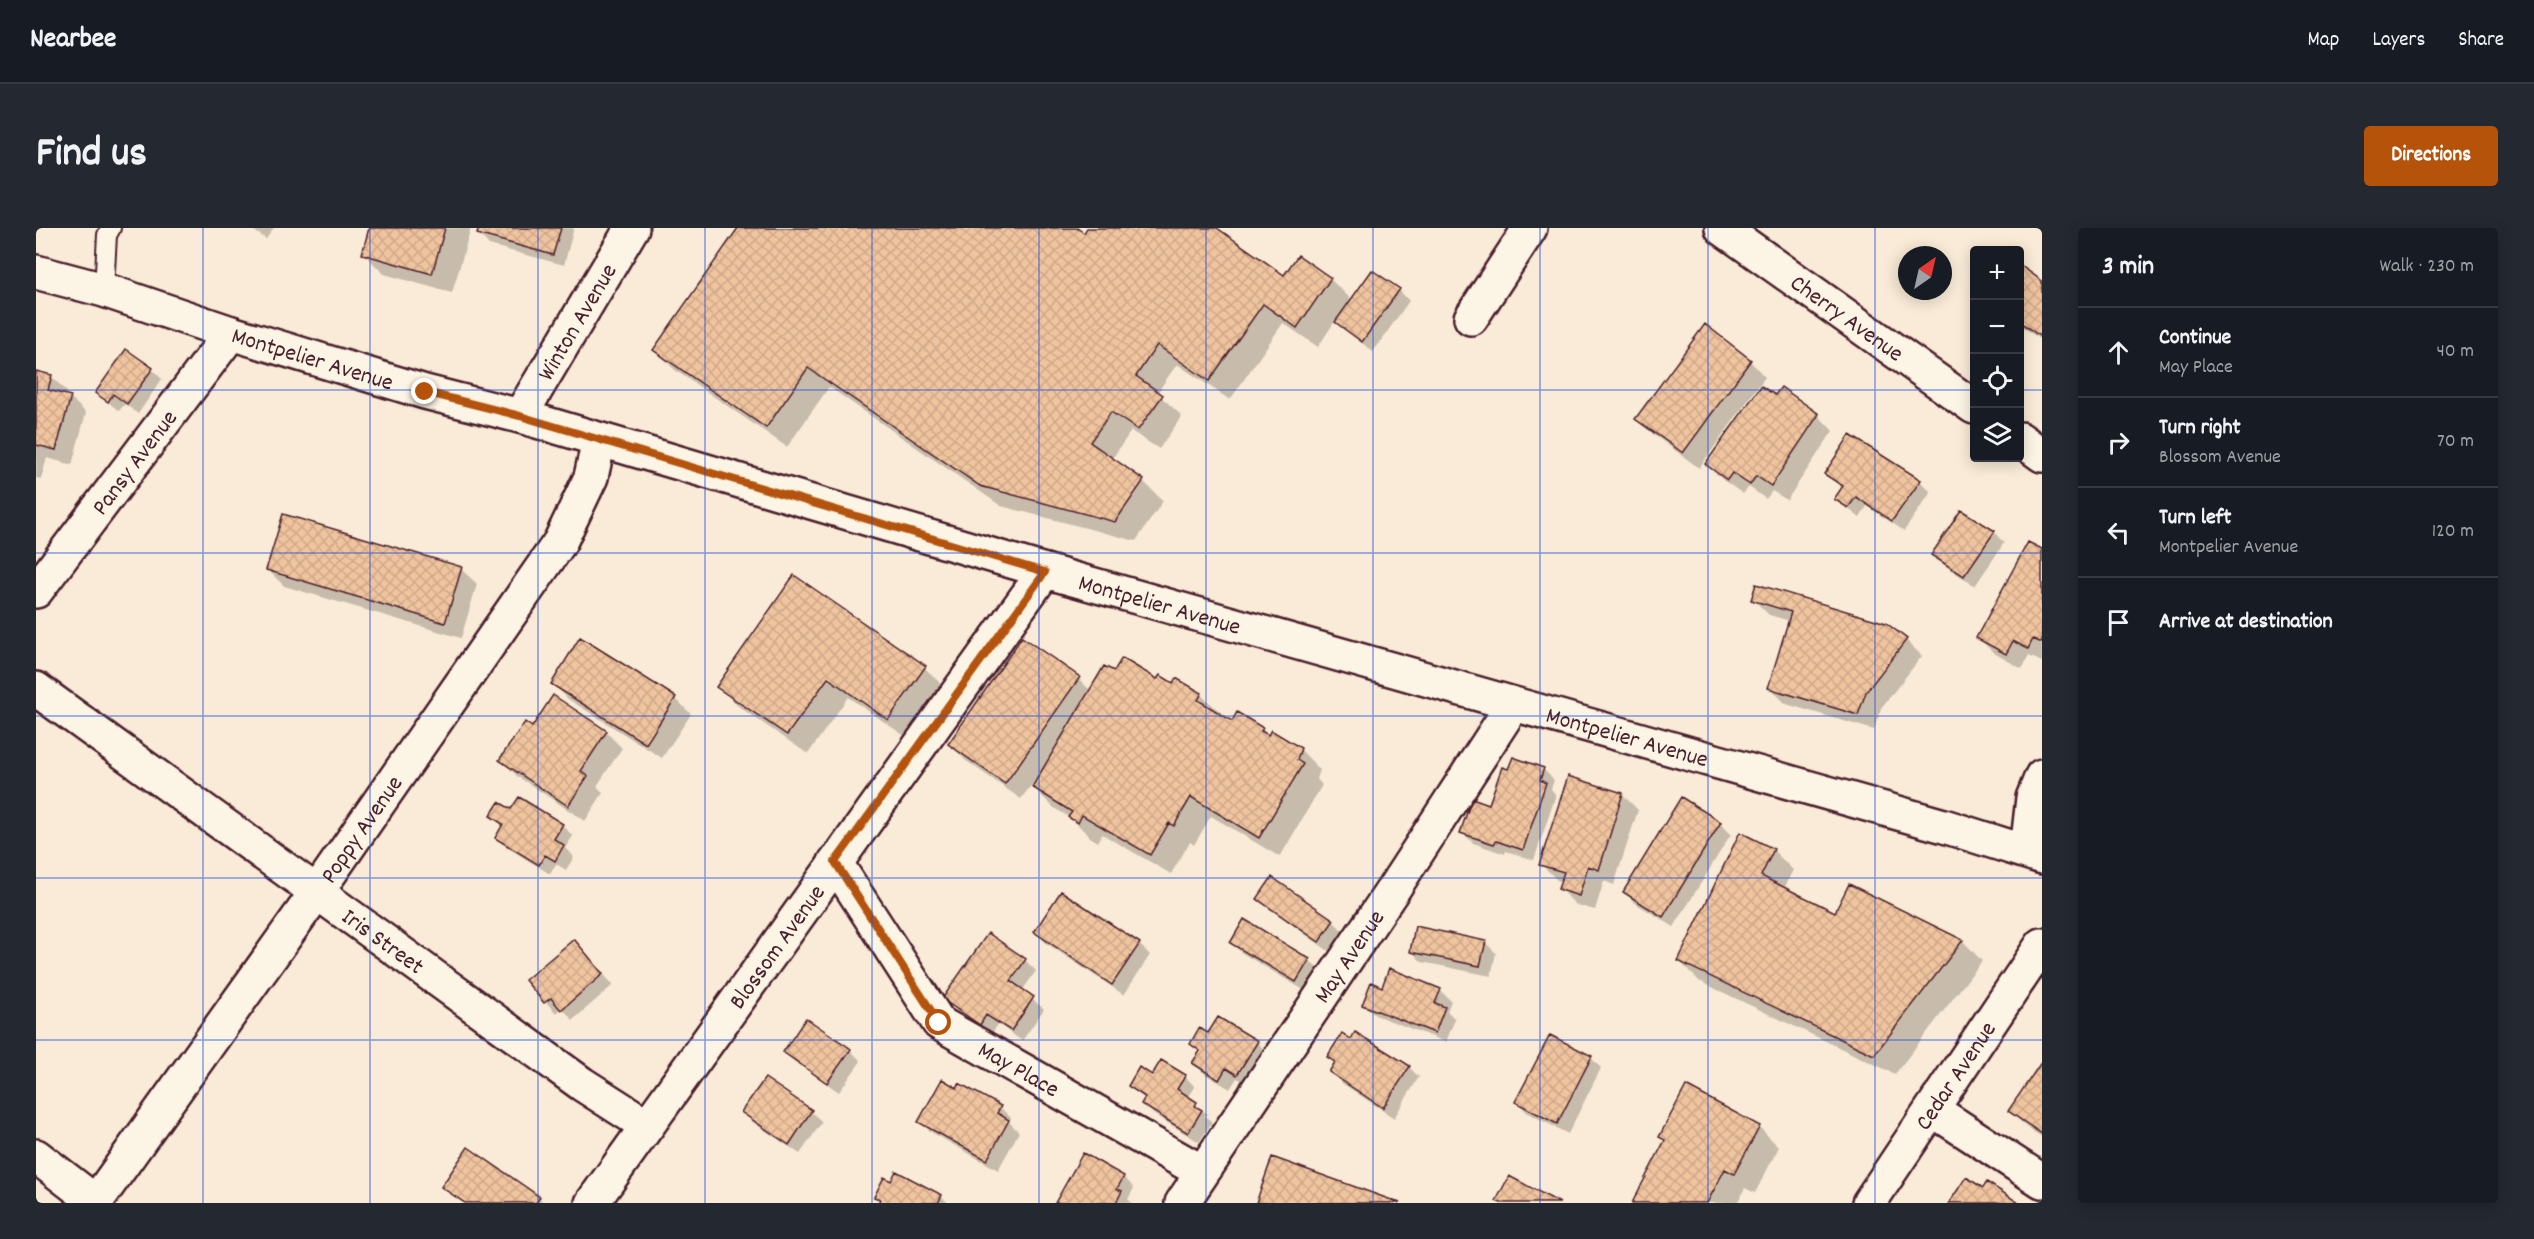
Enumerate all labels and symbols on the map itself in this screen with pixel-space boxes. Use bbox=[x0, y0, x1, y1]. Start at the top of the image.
north arrow bbox=[1898, 246, 1952, 300]
street label: Winton Avenue bbox=[531, 258, 627, 388]
street label: Cherry Avenue bbox=[1782, 267, 1910, 372]
street label: Montpelier Avenue bbox=[227, 320, 397, 401]
route end bbox=[411, 378, 437, 404]
street label: Pansy Avenue bbox=[85, 404, 187, 523]
street label: Montpelier Avenue bbox=[1074, 567, 1244, 646]
street label: Montpelier Avenue bbox=[1542, 700, 1712, 778]
street label: Poppy Avenue bbox=[314, 770, 413, 891]
street label: Blossom Avenue bbox=[722, 879, 835, 1017]
street label: Iris Street bbox=[333, 901, 430, 985]
street label: May Avenue bbox=[1307, 904, 1395, 1011]
route start bbox=[925, 1009, 951, 1035]
street label: Cedar Avenue bbox=[1908, 1015, 2006, 1138]
street label: May Place bbox=[971, 1034, 1065, 1108]

